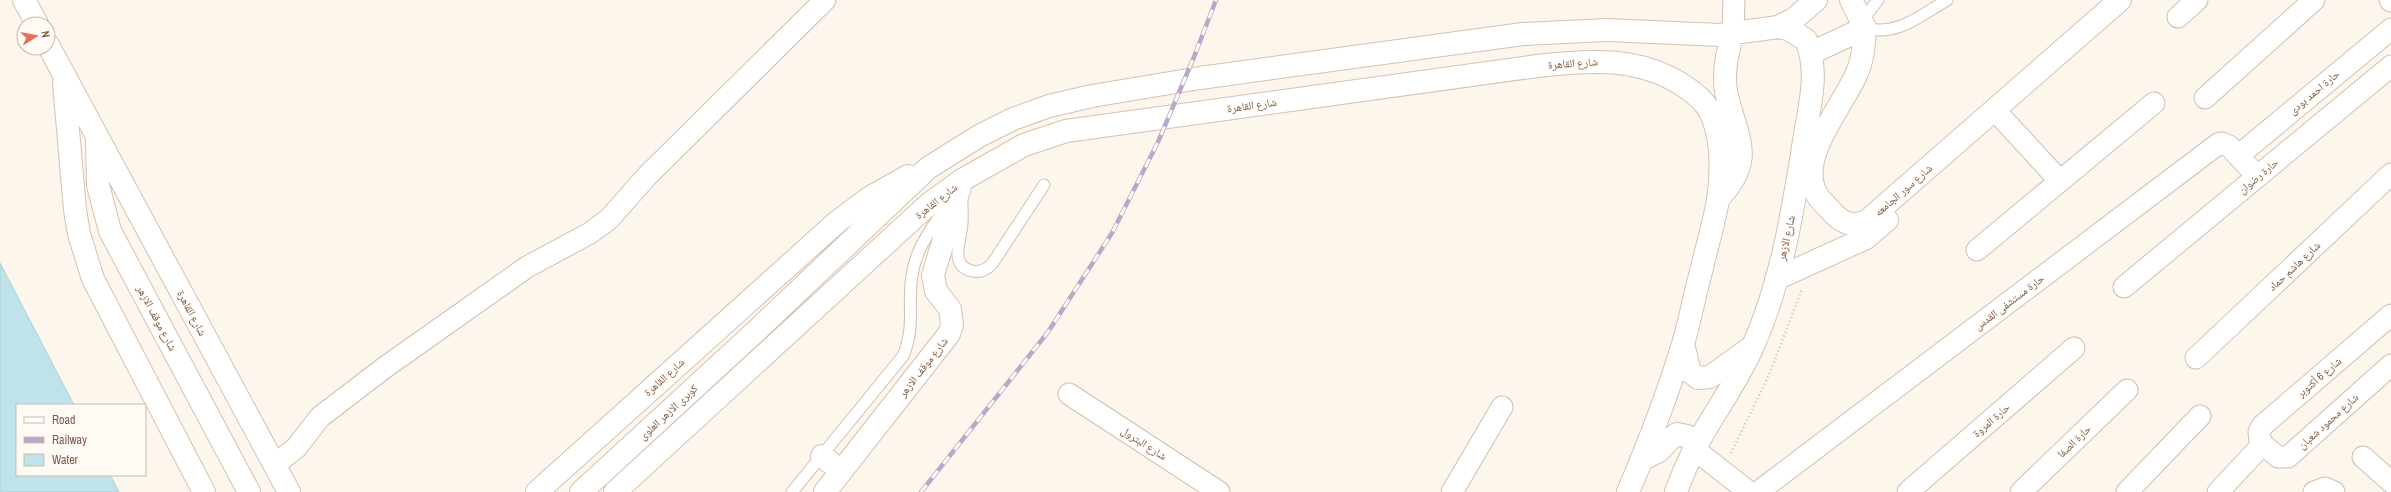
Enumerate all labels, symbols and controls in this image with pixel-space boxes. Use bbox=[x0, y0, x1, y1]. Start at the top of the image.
north arrow bbox=[16, 16, 56, 56]
text: N bbox=[38, 30, 53, 39]
street label: شارع القاهرة bbox=[1548, 54, 1598, 72]
street label: حارة احمد بودى bbox=[2286, 67, 2342, 117]
street label: شارع القاهرة bbox=[1226, 95, 1278, 115]
street label: حارة رضوان bbox=[2235, 155, 2281, 197]
street label: شارع سور الجامعه bbox=[1871, 161, 1935, 219]
street label: شارع القاهرة bbox=[912, 180, 960, 222]
street label: شارع الازهر bbox=[1774, 214, 1798, 263]
street label: شارع هاشم حماد bbox=[2265, 238, 2324, 294]
street label: حارة مستشفى القدس bbox=[1971, 271, 2047, 333]
street label: شارع موقف الازهر bbox=[133, 282, 180, 353]
street label: شارع القاهرة bbox=[174, 288, 210, 338]
street label: شارع موقف الازهر bbox=[895, 334, 951, 401]
street label: شارع 6 أكتوبر bbox=[2293, 354, 2344, 401]
street label: شارع القاهرة bbox=[641, 355, 687, 399]
street label: كوبرى الازهر العلوى bbox=[636, 381, 701, 443]
street label: شارع محمود شعبان bbox=[2295, 390, 2361, 452]
street label: حارة المروة bbox=[1970, 400, 2012, 440]
legend bbox=[16, 404, 146, 476]
text: Road bbox=[52, 412, 76, 428]
street label: حارة الصفا bbox=[2054, 422, 2094, 460]
street label: شارع البترول bbox=[1119, 423, 1169, 463]
text: Railway bbox=[52, 432, 87, 448]
text: Water bbox=[52, 452, 79, 468]

